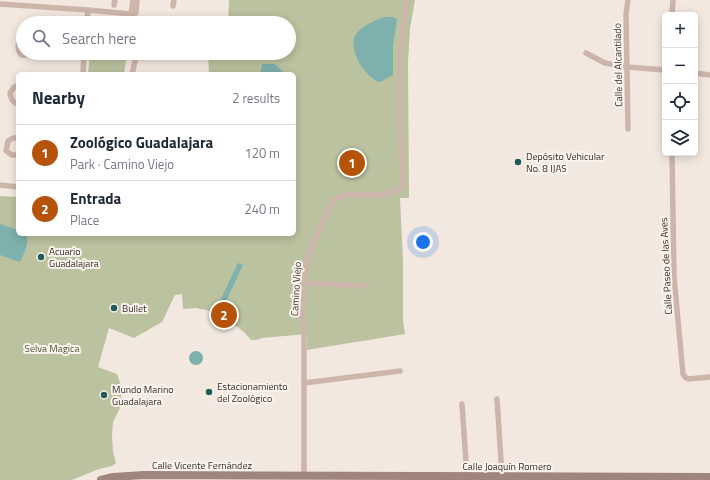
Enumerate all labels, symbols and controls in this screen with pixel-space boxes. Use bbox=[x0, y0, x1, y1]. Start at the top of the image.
map controls bbox=[662, 12, 698, 156]
button: + bbox=[662, 12, 698, 48]
search box bbox=[16, 16, 296, 60]
street label: Calle del Alcantilado bbox=[610, 23, 626, 107]
icon: search bbox=[30, 27, 52, 49]
text: Search here bbox=[62, 27, 136, 50]
button: − bbox=[662, 48, 698, 84]
button: locate bbox=[662, 84, 698, 120]
text: Nearby bbox=[32, 85, 85, 111]
text: 2 results bbox=[232, 88, 280, 108]
button: layers bbox=[662, 120, 698, 156]
text: Zoológico Guadalajara bbox=[70, 131, 213, 154]
text: 1 bbox=[41, 143, 49, 163]
text: 120 m bbox=[244, 143, 280, 163]
pin: 1 bbox=[339, 148, 365, 178]
place label: Depósito Vehicular No. 8 IJAS bbox=[526, 149, 605, 176]
text: Park · Camino Viejo bbox=[70, 154, 174, 174]
marker: Depósito Vehicular No. 8 IJAS bbox=[513, 157, 523, 167]
text: Entrada bbox=[70, 187, 121, 210]
text: 2 bbox=[41, 199, 49, 219]
text: 240 m bbox=[244, 199, 280, 219]
text: Place bbox=[70, 210, 99, 230]
street label: Calle Paseo de las Aves bbox=[656, 217, 676, 315]
your location bbox=[413, 232, 433, 252]
place label: Acuario Guadalajara bbox=[49, 244, 99, 271]
marker: Acuario Guadalajara bbox=[36, 252, 46, 262]
street label: Camino Viejo bbox=[287, 261, 305, 317]
pin: 2 bbox=[211, 300, 237, 330]
place label: Bullet bbox=[122, 301, 147, 316]
marker: Bullet bbox=[109, 303, 119, 313]
park label: Selva Magica bbox=[25, 341, 79, 356]
place label: Estacionamiento del Zoológico bbox=[217, 379, 288, 406]
place label: Mundo Marino Guadalajara bbox=[112, 382, 174, 409]
marker: Estacionamiento del Zoológico bbox=[204, 387, 214, 397]
marker: Mundo Marino Guadalajara bbox=[99, 390, 109, 400]
street label: Calle Vicente Fernández bbox=[152, 458, 252, 473]
street label: Calle Joaquín Romero bbox=[462, 459, 552, 474]

